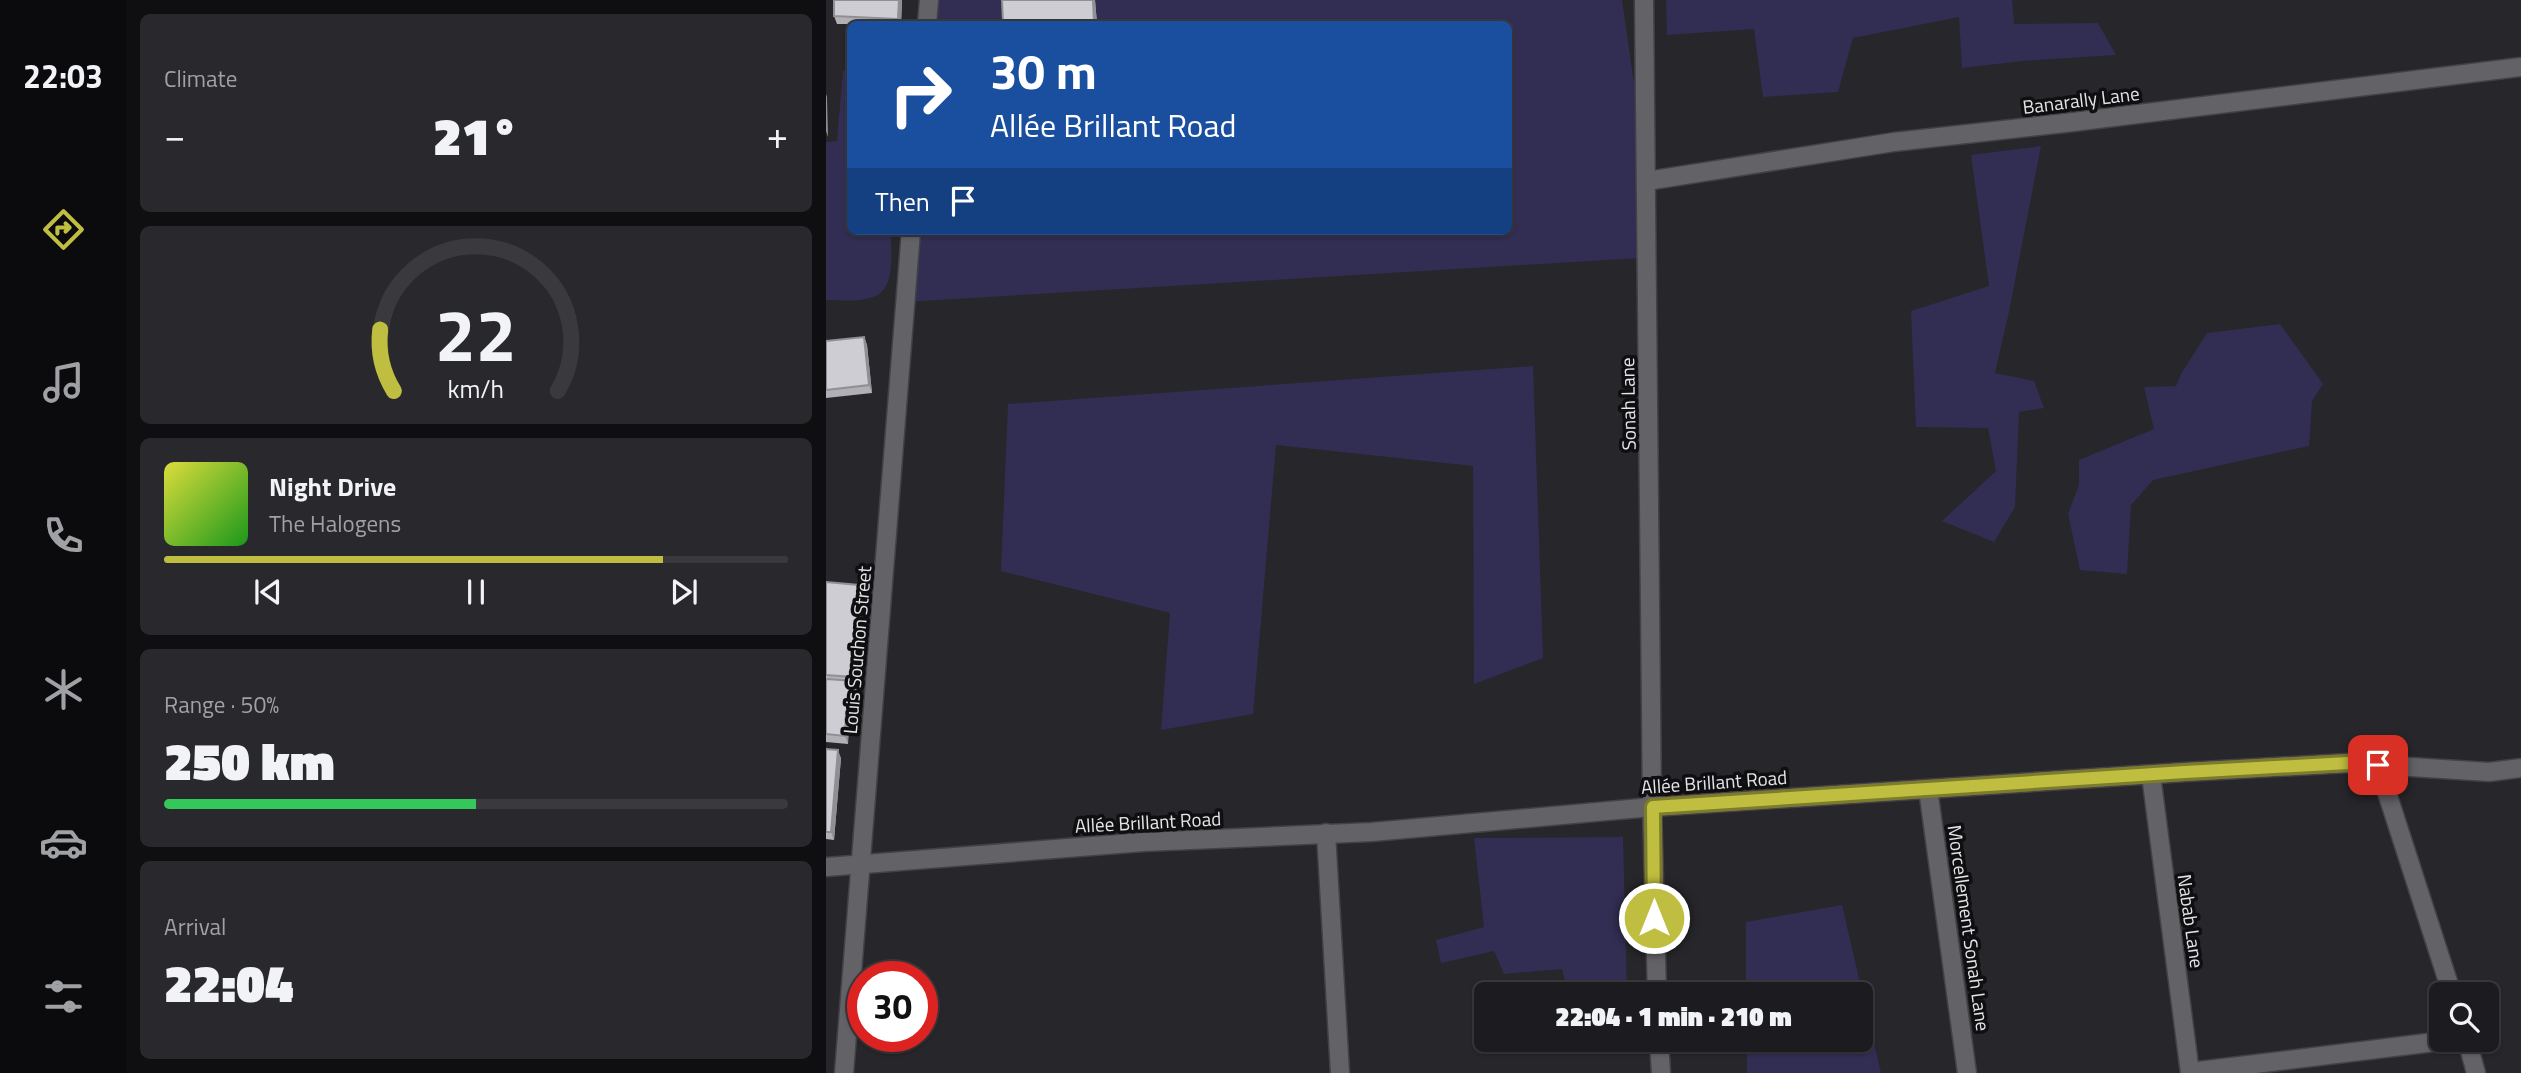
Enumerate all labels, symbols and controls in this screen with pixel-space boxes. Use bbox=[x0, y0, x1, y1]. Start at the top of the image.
text: 30 m bbox=[990, 33, 1097, 108]
icon: right bbox=[875, 49, 966, 140]
text: 22:03 bbox=[23, 52, 103, 100]
text: Climate bbox=[164, 61, 237, 96]
street label: Banarally Lane bbox=[2021, 78, 2141, 121]
text: 21° bbox=[433, 96, 519, 175]
text: Allée Brillant Road bbox=[990, 101, 1236, 149]
text: − bbox=[164, 106, 185, 164]
text: + bbox=[767, 106, 788, 164]
text: Then bbox=[875, 182, 930, 221]
icon: arrive bbox=[944, 182, 982, 220]
icon: directions bbox=[39, 205, 88, 254]
text: 22 bbox=[435, 279, 517, 389]
street label: Sonah Lane bbox=[1612, 357, 1643, 451]
icon: music bbox=[39, 358, 88, 407]
text: km/h bbox=[448, 369, 504, 407]
text: Night Drive bbox=[269, 467, 396, 506]
text: The Halogens bbox=[269, 506, 401, 541]
icon: phone bbox=[39, 511, 88, 560]
street label: Louis Souchon Street bbox=[835, 564, 878, 735]
icon: previous bbox=[249, 573, 287, 611]
icon: pause bbox=[457, 573, 495, 611]
icon: next bbox=[665, 573, 703, 611]
icon: climate bbox=[39, 665, 88, 714]
text: Range · 50% bbox=[164, 687, 279, 722]
text: 250 km bbox=[164, 721, 335, 800]
pin bbox=[2348, 735, 2408, 795]
icon: arrive bbox=[2359, 746, 2397, 784]
street label: Allée Brillant Road bbox=[1640, 762, 1788, 801]
street label: Allée Brillant Road bbox=[1074, 803, 1222, 840]
icon: car bbox=[39, 818, 88, 867]
street label: Morcellement Sonah Lane bbox=[1941, 823, 1998, 1033]
street label: Nabab Lane bbox=[2171, 872, 2212, 970]
position arrow bbox=[1617, 881, 1691, 955]
text: Arrival bbox=[164, 909, 226, 944]
text: 22:04 bbox=[164, 943, 293, 1022]
speed limit sign: 30 bbox=[847, 961, 938, 1052]
icon: filters bbox=[39, 972, 88, 1021]
map controls bbox=[2429, 982, 2499, 1052]
button: search bbox=[2429, 982, 2499, 1052]
text: 22:04 · 1 min · 210 m bbox=[1555, 997, 1792, 1036]

